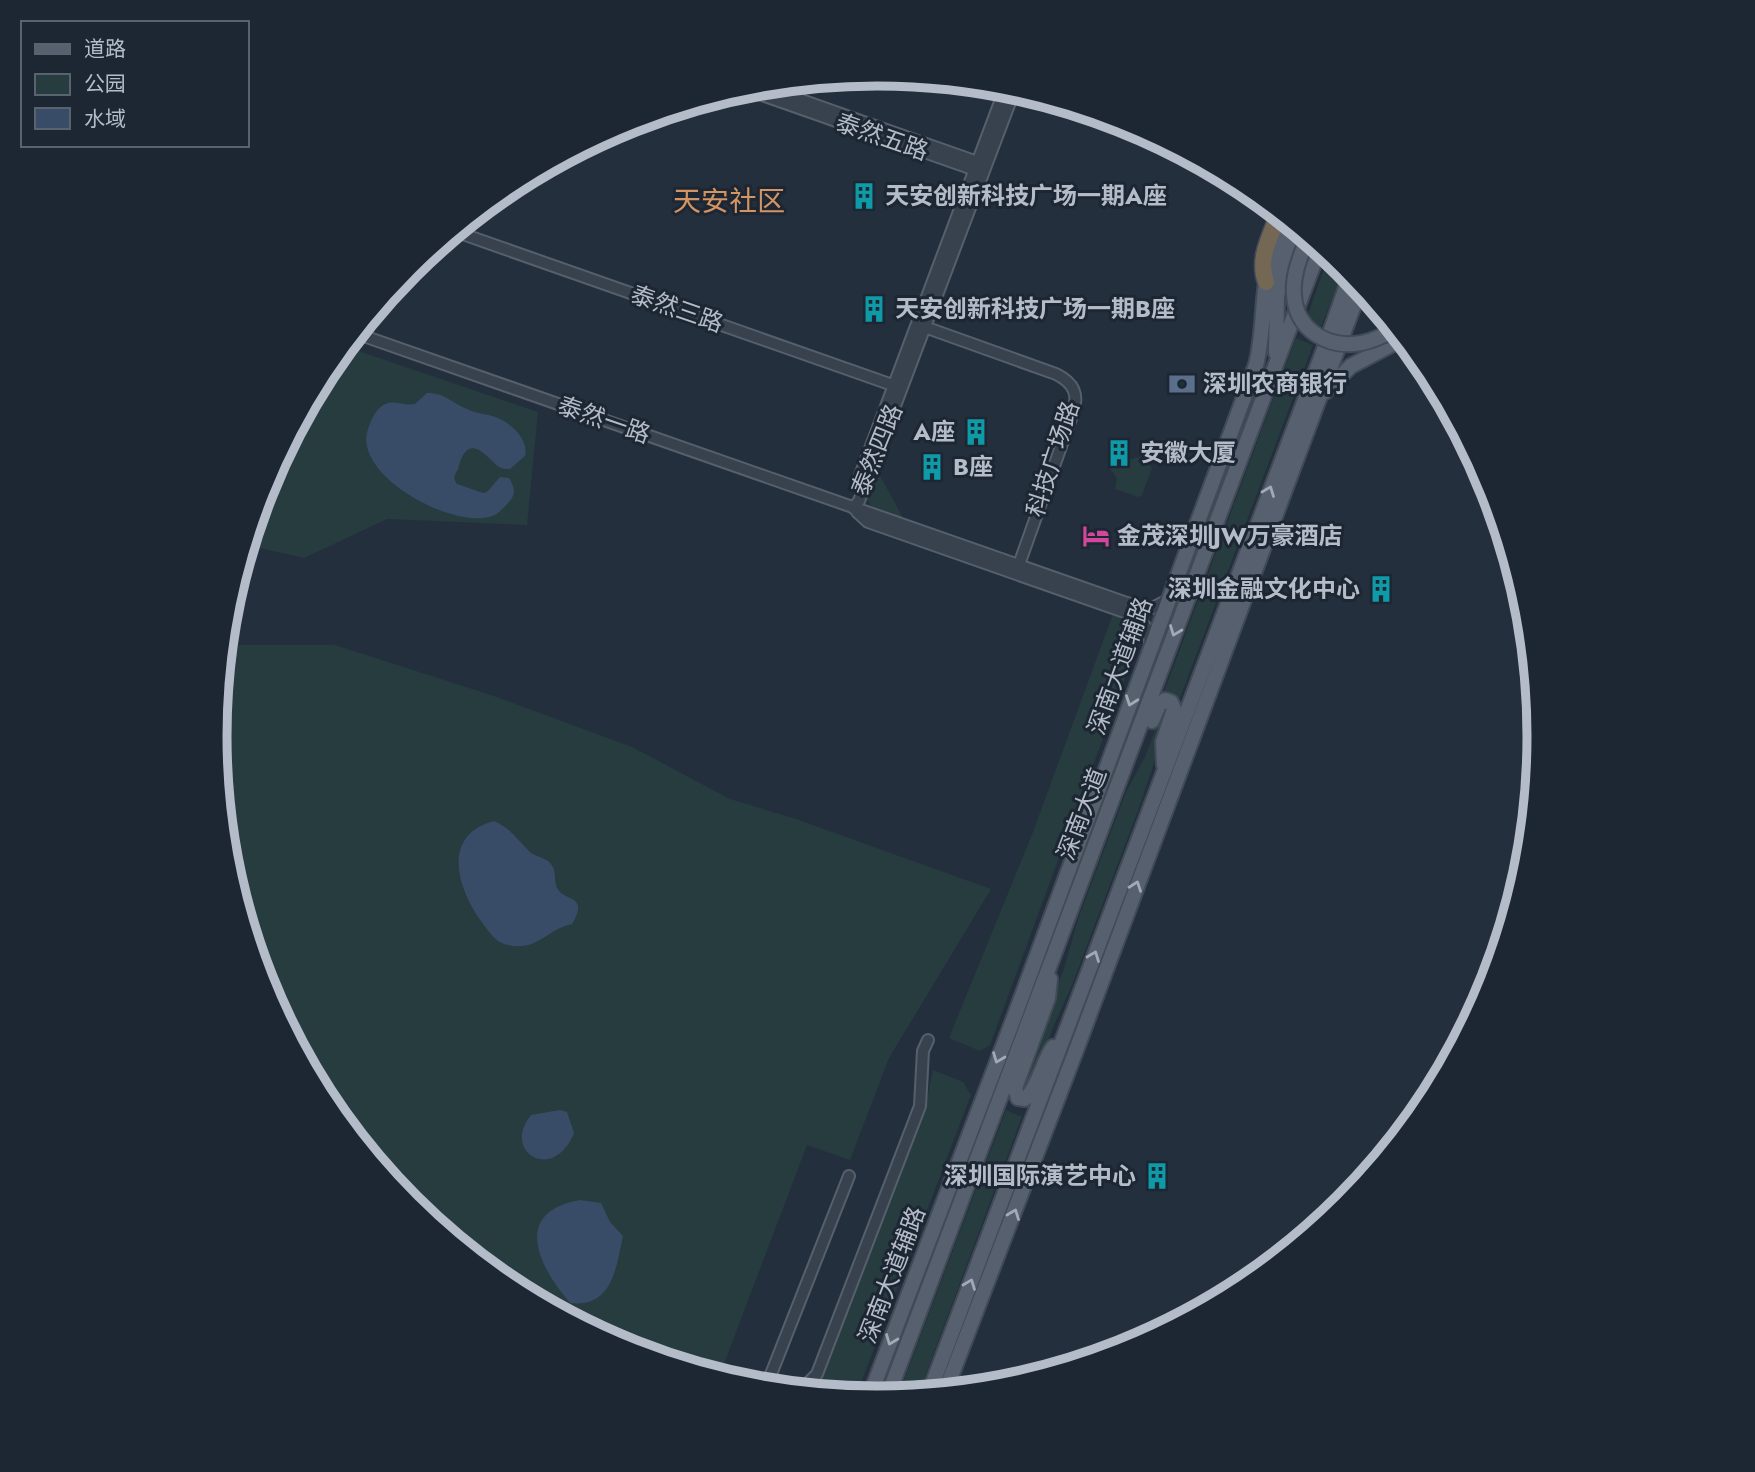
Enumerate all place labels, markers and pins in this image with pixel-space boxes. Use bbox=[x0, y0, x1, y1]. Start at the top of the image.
place label: 天安创新科技广场一期A座 bbox=[885, 178, 1167, 213]
building icon: 天安创新科技广场一期A座 bbox=[849, 181, 879, 211]
place label: 天安创新科技广场一期B座 bbox=[895, 291, 1175, 326]
building icon: 天安创新科技广场一期B座 bbox=[859, 294, 889, 324]
place label: 深圳农商银行 bbox=[1203, 366, 1347, 401]
bank icon: 深圳农商银行 bbox=[1167, 369, 1197, 399]
place label: A座 bbox=[912, 414, 955, 449]
building icon: A座 bbox=[961, 417, 991, 447]
place label: 安徽大厦 bbox=[1140, 435, 1236, 470]
building icon: 安徽大厦 bbox=[1104, 438, 1134, 468]
place label: B座 bbox=[953, 449, 993, 484]
building icon: B座 bbox=[917, 452, 947, 482]
place label: 金茂深圳JW万豪酒店 bbox=[1117, 518, 1342, 553]
hotel icon: 金茂深圳JW万豪酒店 bbox=[1081, 521, 1111, 551]
place label: 深圳金融文化中心 bbox=[1168, 571, 1360, 606]
building icon: 深圳金融文化中心 bbox=[1366, 574, 1396, 604]
place label: 深圳国际演艺中心 bbox=[944, 1158, 1136, 1193]
building icon: 深圳国际演艺中心 bbox=[1142, 1161, 1172, 1191]

